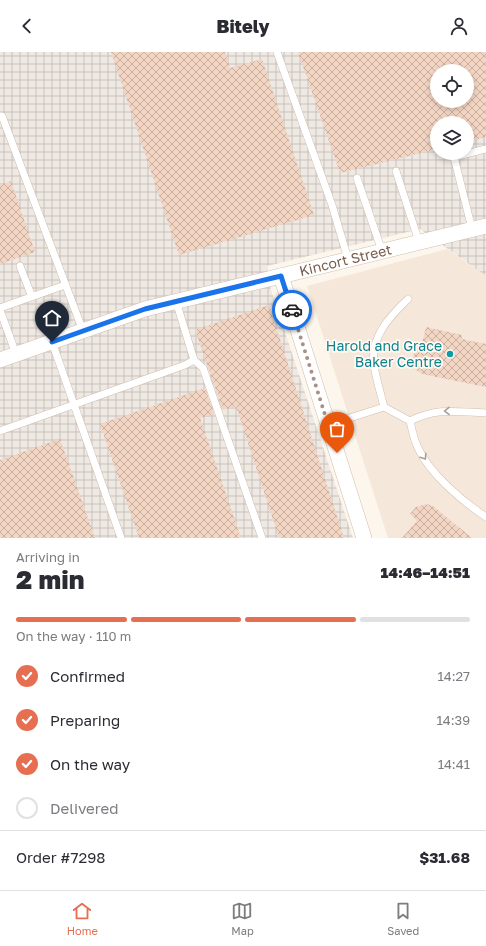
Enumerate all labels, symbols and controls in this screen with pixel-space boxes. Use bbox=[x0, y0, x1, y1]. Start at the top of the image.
icon: back bbox=[16, 15, 38, 37]
text: Bitely bbox=[217, 15, 269, 37]
icon: person bbox=[448, 15, 470, 37]
map controls bbox=[430, 64, 474, 160]
button: locate bbox=[430, 64, 474, 108]
button: layers bbox=[430, 116, 474, 160]
street label: Kincort Street bbox=[297, 240, 393, 279]
courier bbox=[272, 290, 312, 330]
icon: car bbox=[281, 299, 303, 321]
pin bbox=[35, 301, 69, 342]
icon: home bbox=[41, 307, 63, 329]
place label: Harold and Grace Baker Centre bbox=[326, 337, 442, 370]
marker: Harold and Grace Baker Centre bbox=[445, 349, 455, 359]
one-way arrow bbox=[444, 407, 450, 415]
pin bbox=[320, 412, 354, 453]
icon: bag bbox=[326, 418, 348, 440]
one-way arrow bbox=[419, 453, 427, 460]
text: Arriving in bbox=[16, 549, 80, 565]
text: 14:46–14:51 bbox=[381, 563, 470, 581]
text: 2 min bbox=[16, 564, 84, 595]
text: On the way · 110 m bbox=[16, 628, 131, 644]
icon: check bbox=[16, 665, 38, 687]
text: Confirmed bbox=[50, 667, 125, 685]
text: 14:27 bbox=[437, 668, 470, 684]
icon: check bbox=[16, 709, 38, 731]
text: Preparing bbox=[50, 711, 120, 729]
text: 14:39 bbox=[436, 712, 470, 728]
icon: check bbox=[16, 753, 38, 775]
text: On the way bbox=[50, 755, 130, 773]
text: 14:41 bbox=[438, 756, 470, 772]
text: Delivered bbox=[50, 799, 118, 817]
text: Order #7298 bbox=[16, 848, 105, 866]
text: $31.68 bbox=[419, 848, 470, 866]
tab: Home bbox=[67, 900, 98, 937]
tab: Map bbox=[231, 900, 254, 937]
tab: Saved bbox=[387, 900, 419, 937]

